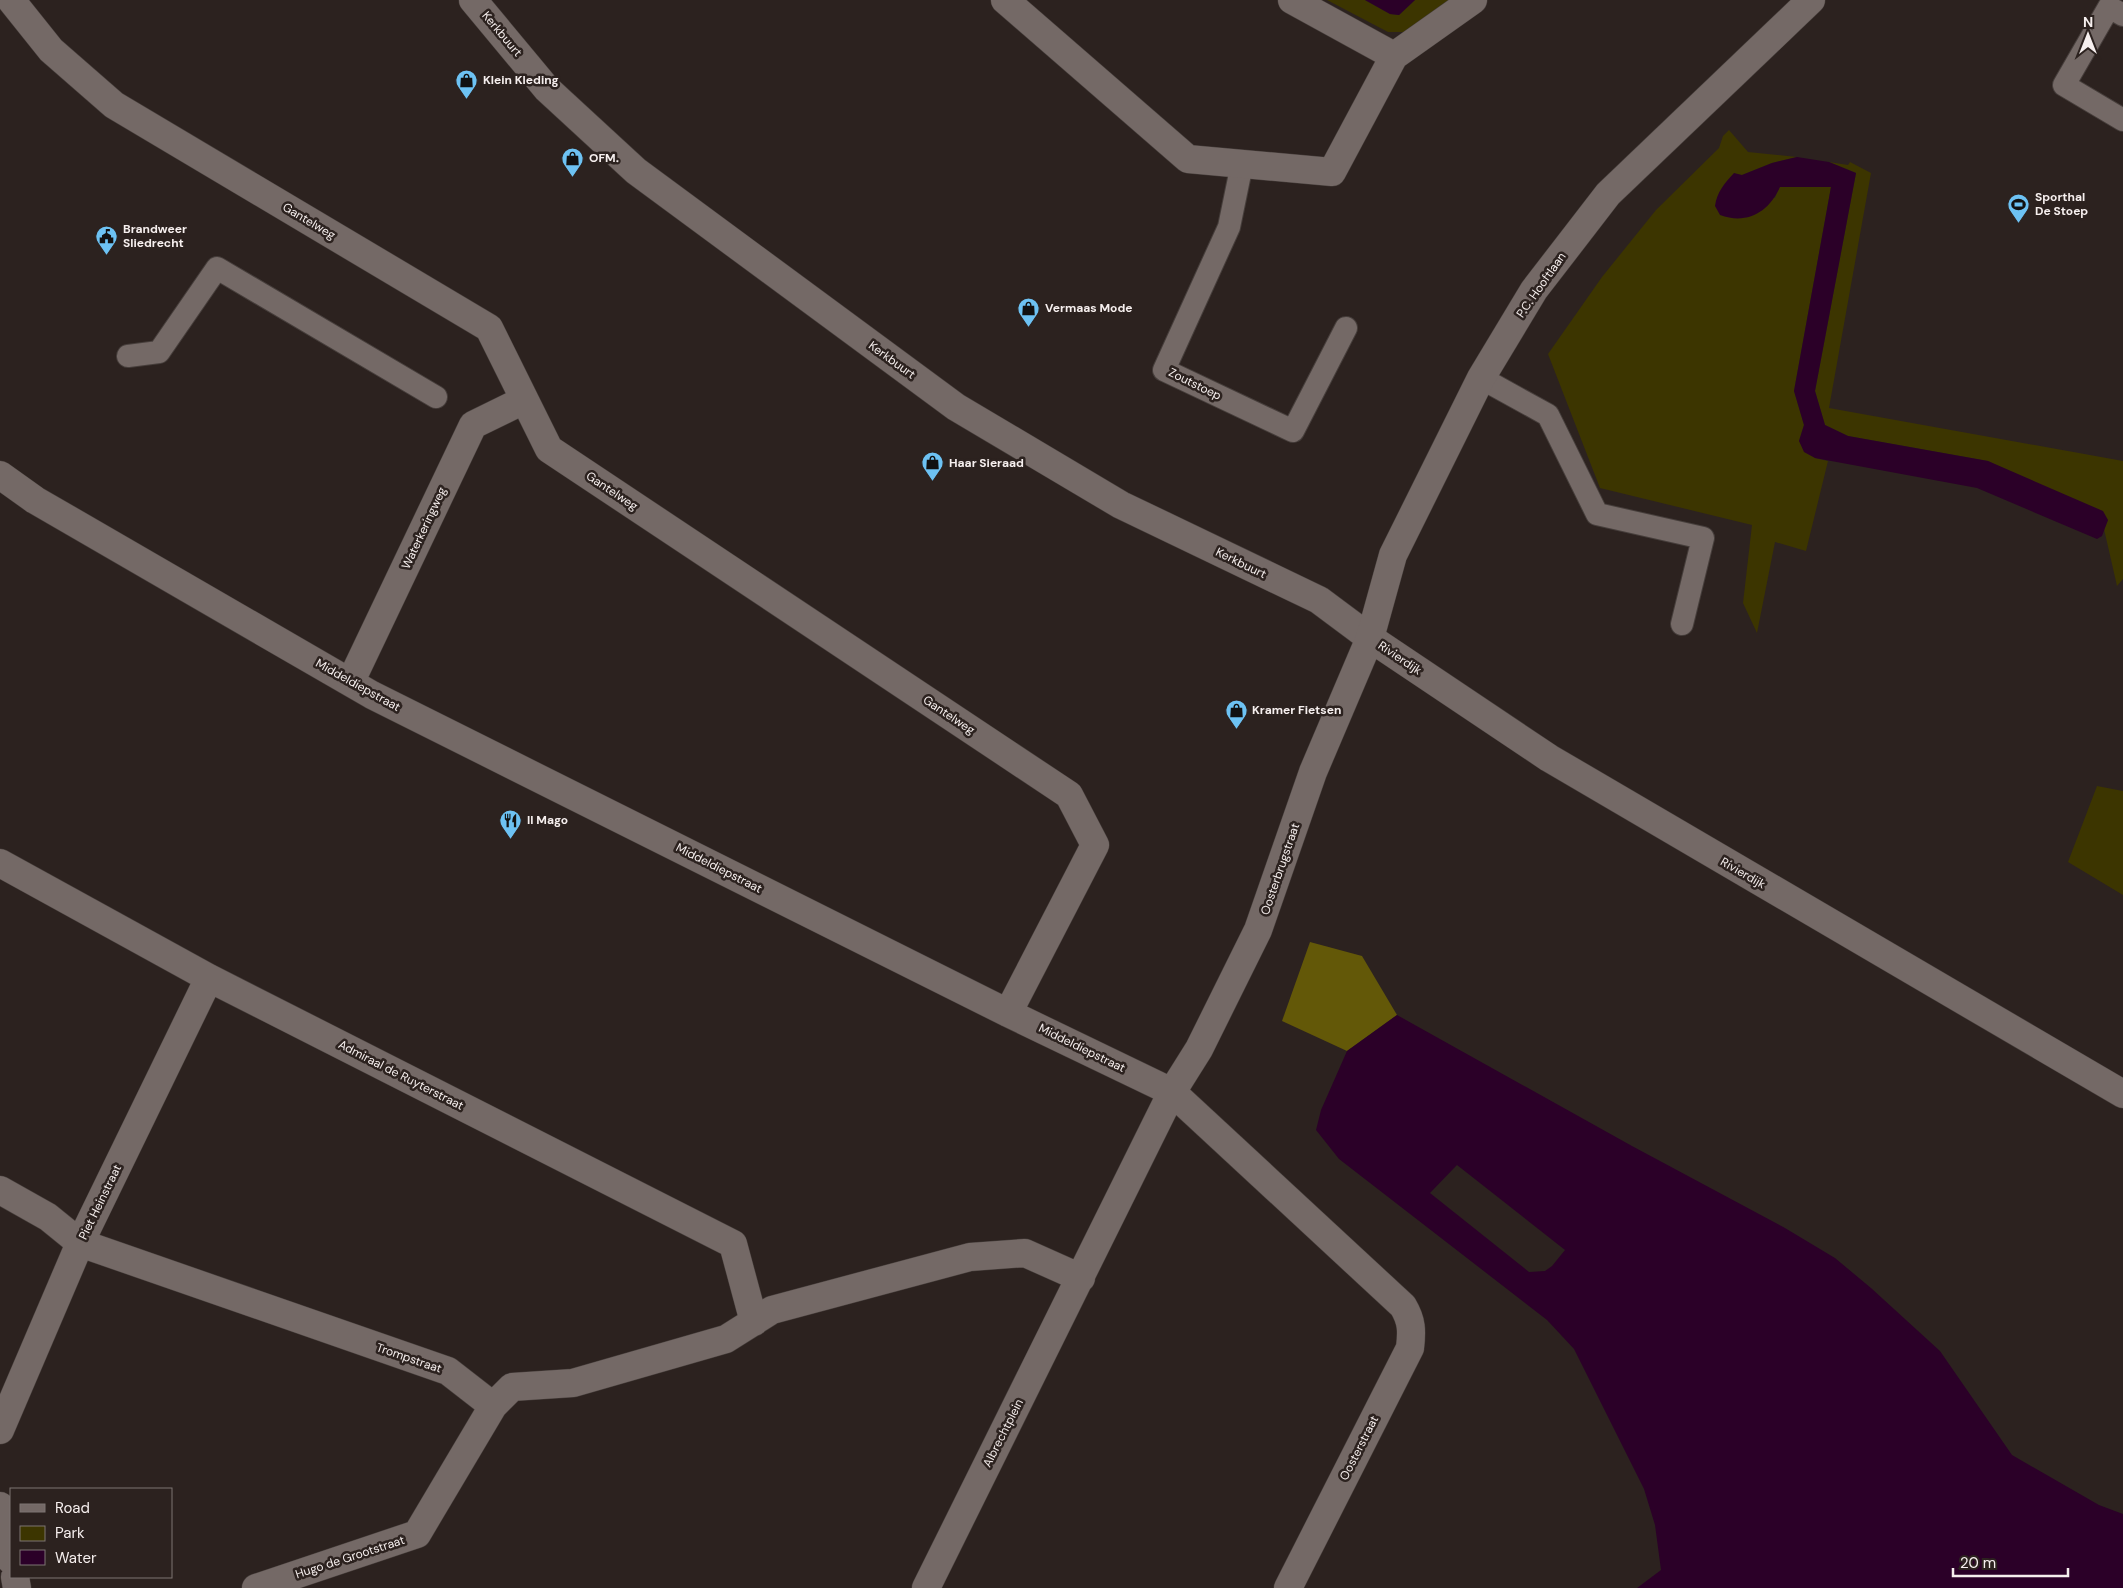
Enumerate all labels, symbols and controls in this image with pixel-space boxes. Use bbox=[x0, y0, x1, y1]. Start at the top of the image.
street label: Kerkbuurt bbox=[478, 8, 526, 60]
north arrow bbox=[2063, 10, 2113, 60]
text: N bbox=[2083, 13, 2093, 31]
shop icon: Klein Kleding bbox=[455, 68, 479, 99]
place label: Klein Kleding bbox=[483, 72, 559, 88]
shop icon: OFM. bbox=[561, 146, 585, 177]
place label: OFM. bbox=[589, 150, 619, 166]
place label: Sporthal De Stoep bbox=[2035, 189, 2088, 219]
sports icon: Sporthal De Stoep bbox=[2007, 192, 2031, 223]
street label: Gantelweg bbox=[280, 199, 339, 243]
place label: Brandweer Sliedrecht bbox=[123, 221, 187, 251]
public building icon: Brandweer Sliedrecht bbox=[95, 224, 119, 255]
street label: P.C. Hooftlaan bbox=[1513, 249, 1569, 321]
shop icon: Vermaas Mode bbox=[1017, 296, 1041, 327]
place label: Vermaas Mode bbox=[1045, 300, 1132, 316]
street label: Kerkbuurt bbox=[865, 338, 919, 383]
street label: Zoutstoep bbox=[1166, 364, 1224, 404]
shop icon: Haar Sieraad bbox=[921, 451, 945, 482]
place label: Haar Sieraad bbox=[949, 455, 1024, 471]
street label: Gantelweg bbox=[583, 468, 641, 514]
street label: Waterkeringweg bbox=[398, 484, 450, 572]
street label: Kerkbuurt bbox=[1213, 544, 1269, 582]
street label: Rivierdijk bbox=[1375, 637, 1425, 679]
street label: Middeldiepstraat bbox=[313, 655, 404, 715]
street label: Gantelweg bbox=[920, 692, 978, 738]
shop icon: Kramer Fietsen bbox=[1224, 698, 1248, 729]
place label: Kramer Fietsen bbox=[1252, 702, 1341, 718]
restaurant icon: Il Mago bbox=[499, 808, 523, 839]
place label: Il Mago bbox=[527, 812, 568, 828]
street label: Oosterbrugstraat bbox=[1257, 821, 1303, 917]
street label: Middeldiepstraat bbox=[673, 839, 765, 897]
street label: Rivierdijk bbox=[1718, 854, 1768, 892]
street label: Middeldiepstraat bbox=[1036, 1020, 1128, 1076]
street label: Admiraal de Ruyterstraat bbox=[336, 1036, 467, 1114]
street label: Piet Heinstraat bbox=[75, 1162, 125, 1242]
street label: Trompstraat bbox=[374, 1339, 444, 1377]
street label: Albrechtplein bbox=[979, 1396, 1027, 1470]
street label: Oosterstraat bbox=[1336, 1413, 1382, 1483]
legend bbox=[10, 1488, 172, 1578]
text: Road bbox=[55, 1498, 90, 1518]
text: Park bbox=[55, 1523, 85, 1543]
street label: Hugo de Grootstraat bbox=[293, 1532, 407, 1582]
scale bar bbox=[1953, 1546, 2068, 1578]
text: Water bbox=[55, 1548, 97, 1568]
text: 20 m bbox=[1960, 1553, 1996, 1573]

